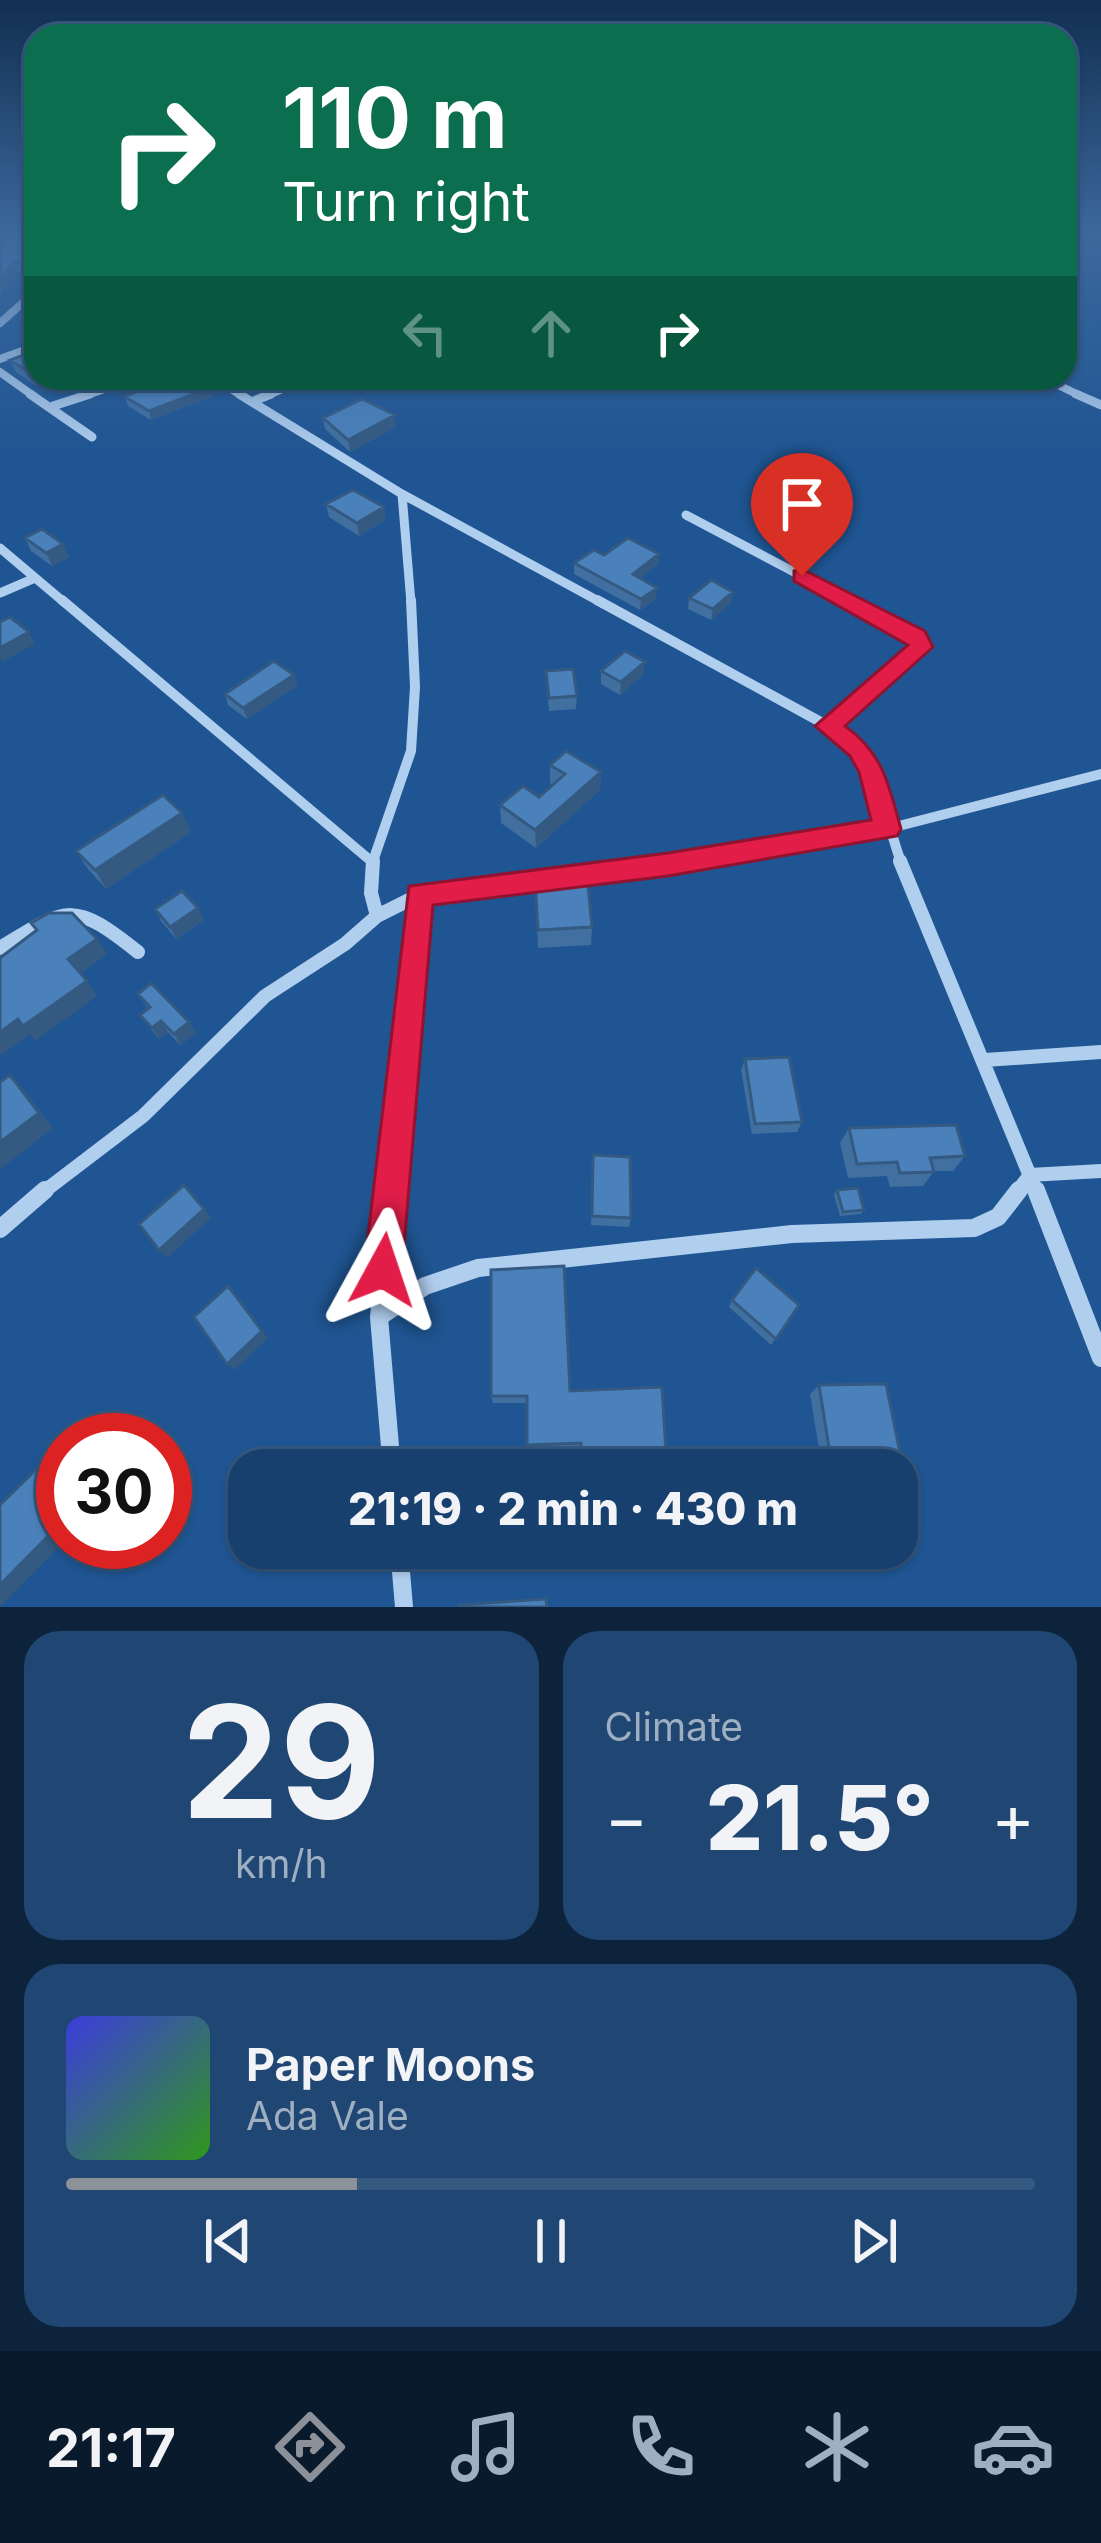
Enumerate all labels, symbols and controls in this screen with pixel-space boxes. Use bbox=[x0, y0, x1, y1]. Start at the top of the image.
text: 110 m bbox=[282, 67, 508, 168]
icon: right bbox=[84, 72, 240, 228]
text: Turn right bbox=[282, 169, 530, 234]
icon: left bbox=[392, 300, 458, 366]
icon: ahead bbox=[518, 300, 584, 366]
icon: right bbox=[644, 300, 710, 366]
pin bbox=[751, 453, 853, 576]
icon: arrive bbox=[769, 471, 835, 537]
position arrow bbox=[320, 1207, 446, 1333]
speed limit sign: 30 bbox=[36, 1413, 192, 1569]
text: 21:19 · 2 min · 430 m bbox=[348, 1481, 798, 1536]
text: 29 bbox=[181, 1667, 381, 1856]
text: Climate bbox=[605, 1703, 743, 1750]
text: 21.5° bbox=[706, 1763, 934, 1872]
text: − bbox=[605, 1778, 648, 1858]
text: + bbox=[991, 1778, 1035, 1858]
text: km/h bbox=[235, 1840, 328, 1887]
text: Paper Moons bbox=[246, 2037, 535, 2092]
text: Ada Vale bbox=[246, 2092, 409, 2139]
icon: previous bbox=[195, 2208, 261, 2274]
icon: pause bbox=[518, 2208, 584, 2274]
icon: next bbox=[841, 2208, 907, 2274]
icon: directions bbox=[268, 2405, 352, 2489]
icon: music bbox=[444, 2405, 528, 2489]
icon: phone bbox=[619, 2405, 703, 2489]
icon: climate bbox=[795, 2405, 879, 2489]
icon: car bbox=[971, 2405, 1055, 2489]
text: 21:17 bbox=[46, 2415, 176, 2480]

